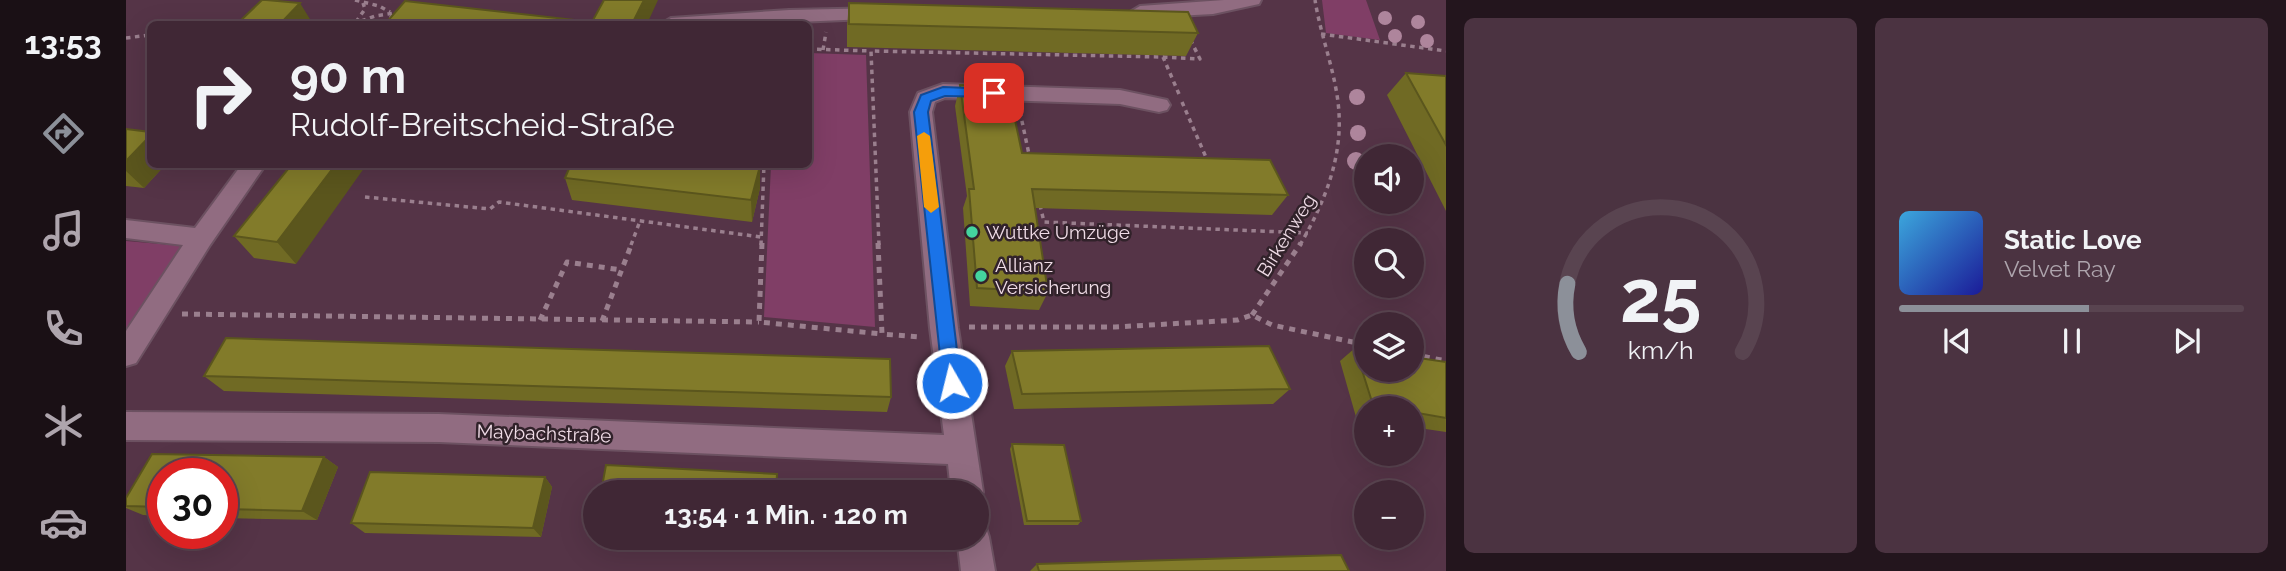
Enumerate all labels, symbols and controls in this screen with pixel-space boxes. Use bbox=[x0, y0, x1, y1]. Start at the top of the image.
text: 13:53 bbox=[24, 24, 102, 61]
text: 90 m bbox=[290, 47, 406, 104]
icon: right bbox=[175, 49, 266, 140]
pin bbox=[964, 63, 1024, 123]
icon: arrive bbox=[975, 74, 1013, 112]
text: Rudolf-Breitscheid-Straße bbox=[290, 106, 675, 143]
icon: directions bbox=[39, 109, 88, 158]
map controls bbox=[1354, 144, 1424, 550]
button: sound bbox=[1354, 144, 1424, 214]
street label: Birkenweg bbox=[1252, 190, 1320, 280]
icon: music bbox=[39, 206, 88, 255]
place label: Wuttke Umzüge bbox=[986, 221, 1130, 243]
marker: Wuttke Umzüge bbox=[964, 224, 980, 240]
text: Static Love bbox=[2004, 225, 2142, 255]
button: search bbox=[1354, 228, 1424, 298]
place label: Allianz Versicherung bbox=[995, 254, 1111, 298]
text: 25 bbox=[1620, 254, 1701, 339]
text: Velvet Ray bbox=[2004, 255, 2116, 282]
marker: Allianz Versicherung bbox=[973, 268, 989, 284]
icon: phone bbox=[39, 304, 88, 353]
button: layers bbox=[1354, 312, 1424, 382]
icon: previous bbox=[1938, 322, 1976, 360]
icon: pause bbox=[2053, 322, 2091, 360]
icon: next bbox=[2168, 322, 2206, 360]
text: km/h bbox=[1628, 334, 1693, 364]
position arrow bbox=[915, 346, 989, 420]
button: + bbox=[1354, 396, 1424, 466]
icon: climate bbox=[39, 401, 88, 450]
street label: Maybachstraße bbox=[476, 420, 612, 446]
speed limit sign: 30 bbox=[147, 458, 238, 549]
button: − bbox=[1354, 480, 1424, 550]
icon: car bbox=[39, 498, 88, 547]
text: 13:54 · 1 Min. · 120 m bbox=[664, 500, 908, 530]

